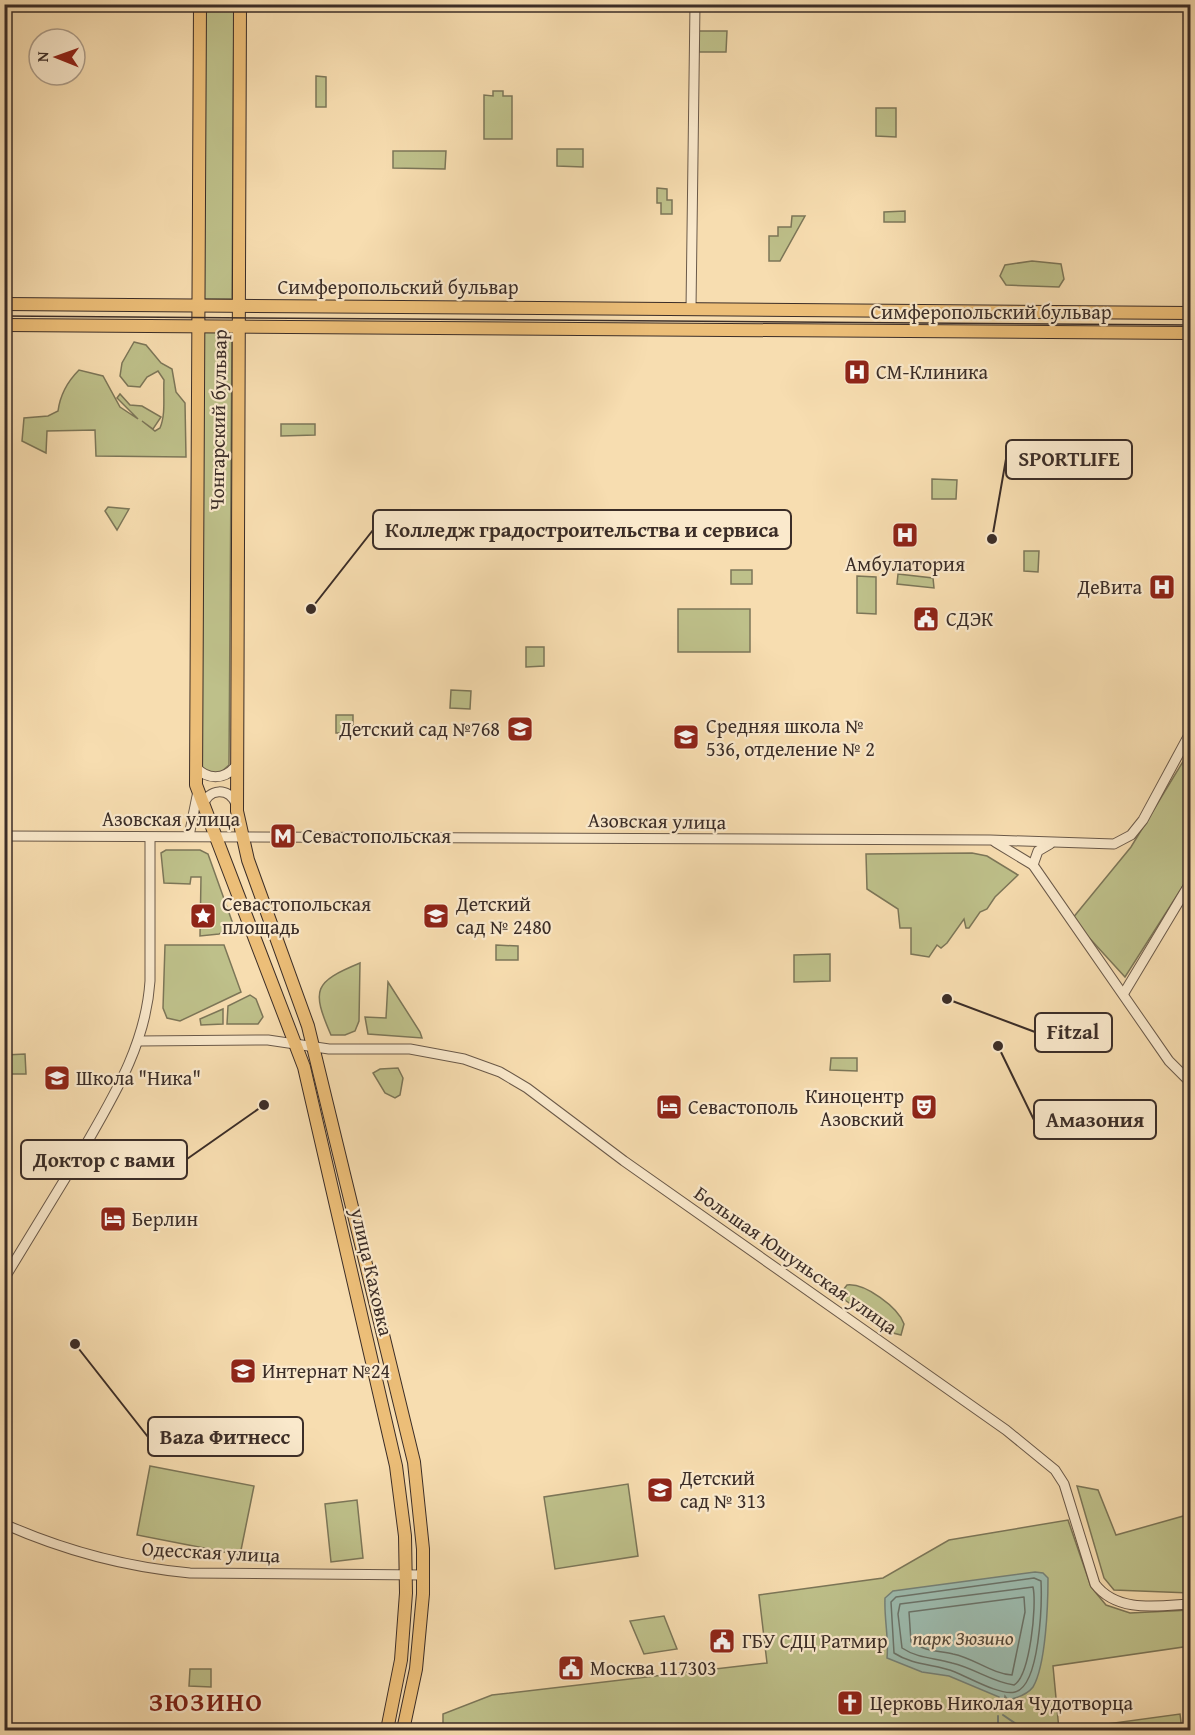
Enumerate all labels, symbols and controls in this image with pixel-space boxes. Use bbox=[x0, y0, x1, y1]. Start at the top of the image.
north arrow bbox=[27, 27, 87, 87]
text: N bbox=[30, 51, 54, 62]
street label: Симферопольский бульвар bbox=[277, 272, 519, 301]
street label: Симферопольский бульвар bbox=[870, 297, 1112, 326]
street label: Чонгарский бульвар bbox=[201, 329, 234, 511]
hospital icon: СМ-Клиника bbox=[842, 357, 872, 387]
place label: СМ-Клиника bbox=[876, 357, 989, 386]
callout: SPORTLIFE bbox=[1006, 440, 1132, 479]
text: SPORTLIFE bbox=[1018, 443, 1120, 474]
callout: Колледж градостроительства и сервиса bbox=[373, 510, 791, 549]
text: Колледж градостроительства и сервиса bbox=[385, 514, 779, 545]
hospital icon: Амбулатория bbox=[890, 520, 920, 550]
place label: Амбулатория bbox=[845, 549, 965, 578]
place label: ДеВита bbox=[1076, 572, 1142, 601]
hospital icon: ДеВита bbox=[1147, 572, 1177, 602]
public building icon: СДЭК bbox=[911, 604, 941, 634]
place label: СДЭК bbox=[946, 604, 994, 633]
place label: Средняя школа № 536, отделение № 2 bbox=[706, 711, 875, 763]
place label: Детский сад №768 bbox=[338, 714, 500, 743]
school or university icon: Детский сад №768 bbox=[505, 714, 535, 744]
school or university icon: Средняя школа № 536, отделение № 2 bbox=[671, 722, 701, 752]
street label: Азовская улица bbox=[102, 804, 241, 833]
street label: Азовская улица bbox=[588, 805, 727, 836]
metro station icon: Севастопольская bbox=[268, 821, 298, 851]
place label: Севастопольская bbox=[302, 821, 451, 850]
place label: Севастопольская площадь bbox=[222, 889, 371, 941]
place label: Детский сад № 2480 bbox=[455, 889, 551, 941]
place icon: Севастопольская площадь bbox=[188, 901, 218, 931]
school or university icon: Детский сад № 2480 bbox=[421, 901, 451, 931]
callout: Fitzal bbox=[1035, 1013, 1112, 1052]
text: Fitzal bbox=[1047, 1016, 1100, 1047]
school or university icon: Школа "Ника" bbox=[42, 1063, 72, 1093]
place label: Школа "Ника" bbox=[76, 1063, 201, 1092]
place label: Киноцентр Азовский bbox=[805, 1081, 904, 1133]
hotel icon: Севастополь bbox=[654, 1092, 684, 1122]
place label: Севастополь bbox=[688, 1092, 798, 1121]
theatre icon: Киноцентр Азовский bbox=[909, 1092, 939, 1122]
callout: Амазония bbox=[1034, 1100, 1156, 1139]
text: Амазония bbox=[1046, 1104, 1144, 1135]
callout: Доктор с вами bbox=[21, 1140, 187, 1179]
text: Доктор с вами bbox=[32, 1144, 175, 1175]
street label: Большая Юшуньская улица bbox=[689, 1178, 904, 1341]
hotel icon: Берлин bbox=[98, 1204, 128, 1234]
place label: Берлин bbox=[132, 1204, 198, 1233]
street label: улица Каховка bbox=[343, 1204, 401, 1339]
school or university icon: Интернат №24 bbox=[228, 1356, 258, 1386]
place label: Интернат №24 bbox=[262, 1356, 390, 1385]
callout: Baza Фитнесс bbox=[148, 1417, 303, 1456]
text: Baza Фитнесс bbox=[160, 1421, 291, 1452]
place label: Детский сад № 313 bbox=[679, 1463, 766, 1515]
school or university icon: Детский сад № 313 bbox=[645, 1475, 675, 1505]
street label: Одесская улица bbox=[141, 1533, 281, 1570]
park label: парк Зюзино bbox=[912, 1623, 1014, 1652]
public building icon: ГБУ СДЦ Ратмир bbox=[707, 1626, 737, 1656]
place label: ГБУ СДЦ Ратмир bbox=[742, 1626, 888, 1655]
public building icon: Москва 117303 bbox=[556, 1653, 586, 1683]
place label: Москва 117303 bbox=[590, 1653, 717, 1682]
district label: ЗЮЗИНО bbox=[149, 1682, 263, 1721]
church icon: Церковь Николая Чудотворца bbox=[835, 1688, 865, 1718]
place label: Церковь Николая Чудотворца bbox=[870, 1688, 1134, 1717]

